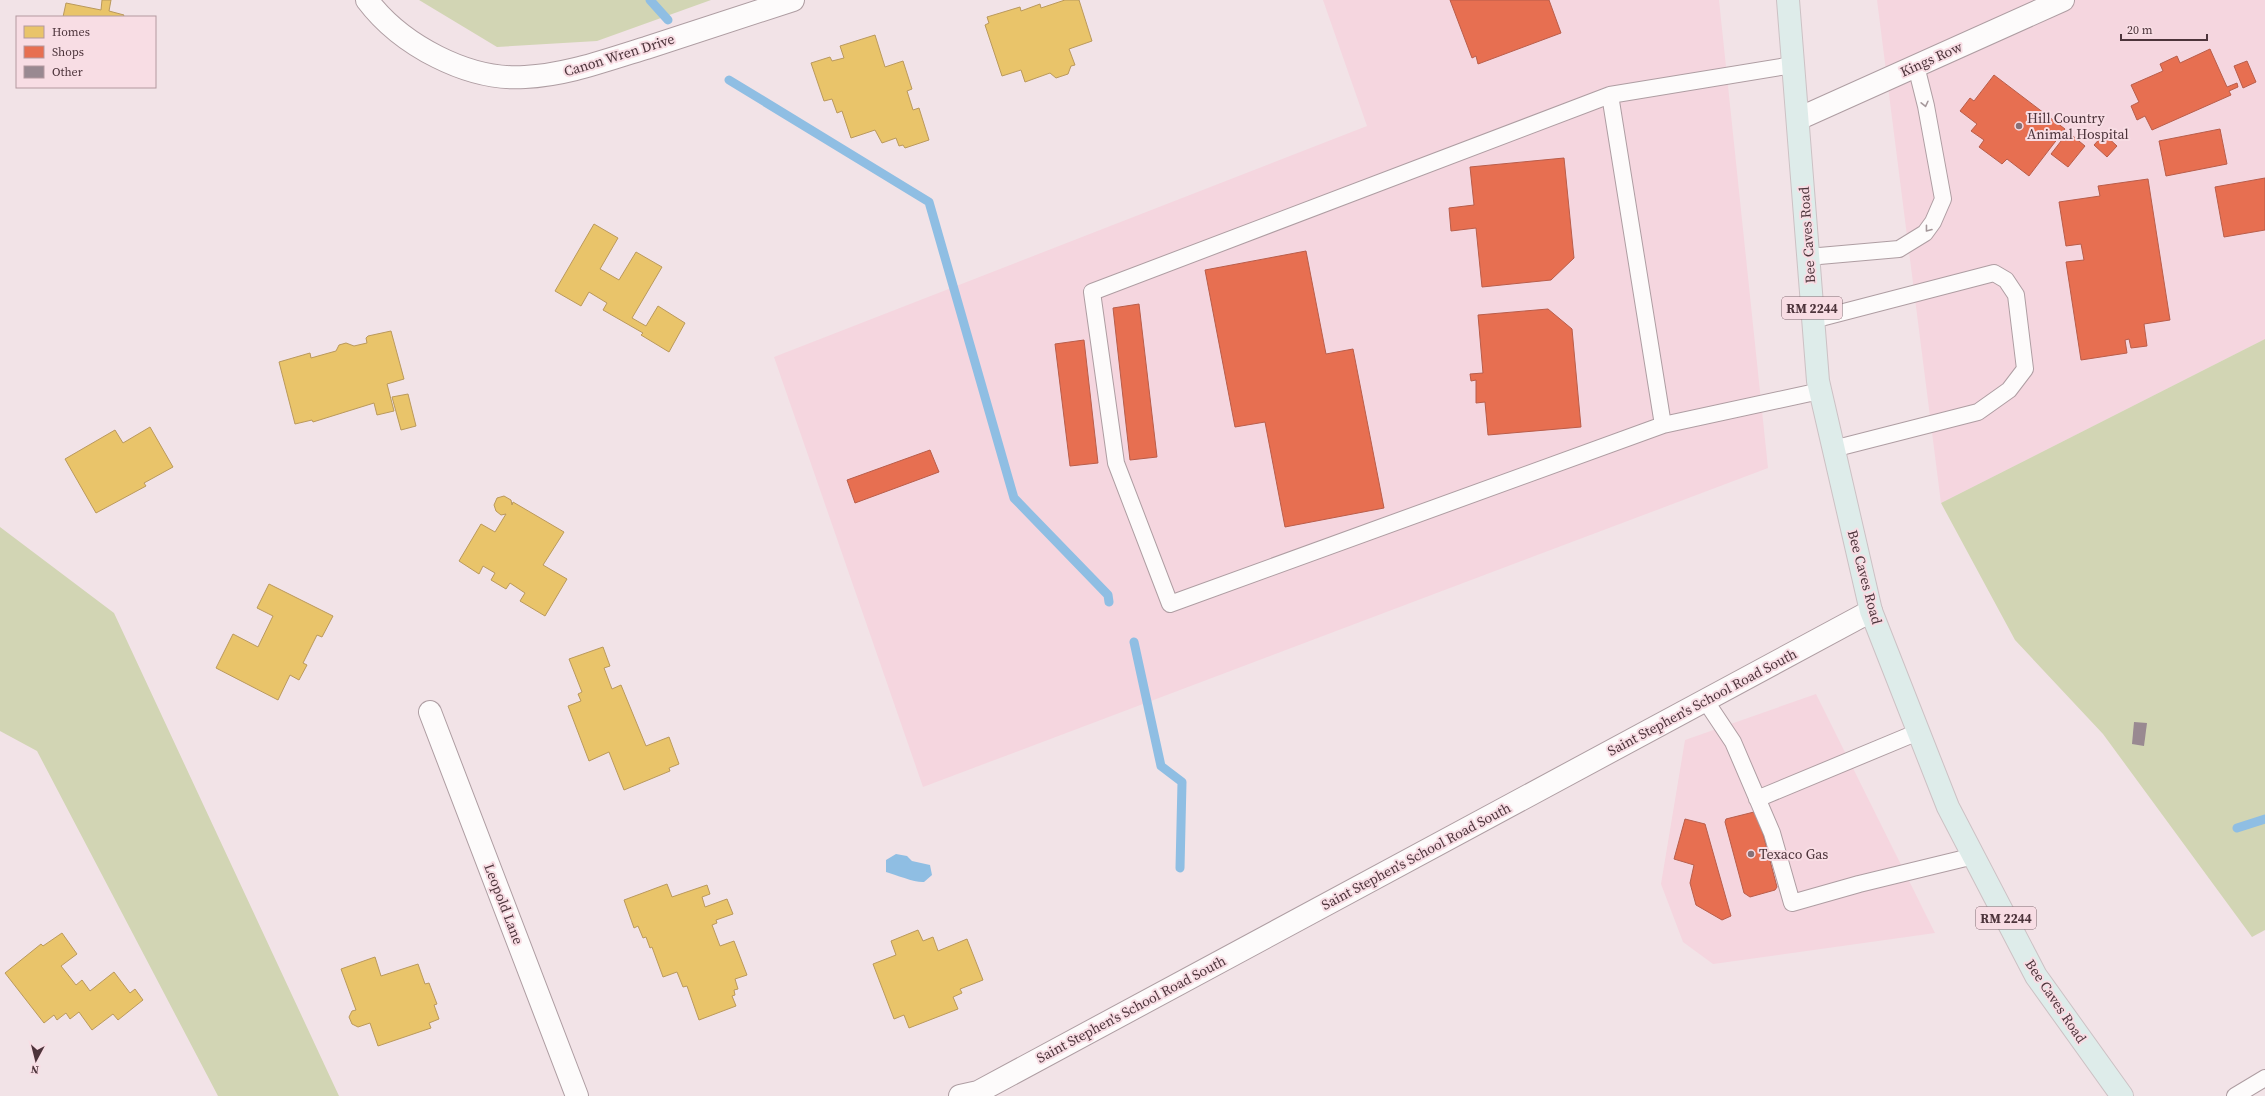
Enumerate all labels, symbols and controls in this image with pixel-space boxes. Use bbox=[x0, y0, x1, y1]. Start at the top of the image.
legend bbox=[16, 16, 156, 88]
scale bar bbox=[2121, 16, 2207, 42]
text: 20 m bbox=[2127, 22, 2153, 38]
text: Homes bbox=[52, 24, 90, 40]
street label: Canon Wren Drive bbox=[561, 29, 677, 81]
street label: Kings Row bbox=[1897, 36, 1965, 82]
text: Shops bbox=[52, 44, 84, 60]
text: Other bbox=[52, 64, 83, 80]
one-way arrow bbox=[1921, 101, 1929, 107]
place label: Hill Country Animal Hospital bbox=[2027, 108, 2129, 144]
marker: Hill Country Animal Hospital bbox=[2014, 121, 2024, 131]
street label: Bee Caves Road bbox=[1794, 186, 1820, 284]
one-way arrow bbox=[1926, 224, 1933, 231]
road number: RM 2244 bbox=[1782, 297, 1842, 319]
street label: Bee Caves Road bbox=[1843, 528, 1887, 626]
street label: Saint Stephen's School Road South bbox=[1604, 643, 1800, 761]
street label: Saint Stephen's School Road South bbox=[1318, 797, 1514, 915]
place label: Texaco Gas bbox=[1759, 844, 1828, 864]
marker: Texaco Gas bbox=[1746, 849, 1756, 859]
street label: Leopold Lane bbox=[479, 861, 529, 947]
road number: RM 2244 bbox=[1976, 907, 2036, 929]
street label: Saint Stephen's School Road South bbox=[1033, 950, 1229, 1068]
street label: Bee Caves Road bbox=[2021, 955, 2091, 1047]
north arrow bbox=[16, 1040, 56, 1080]
text: N bbox=[30, 1061, 40, 1077]

